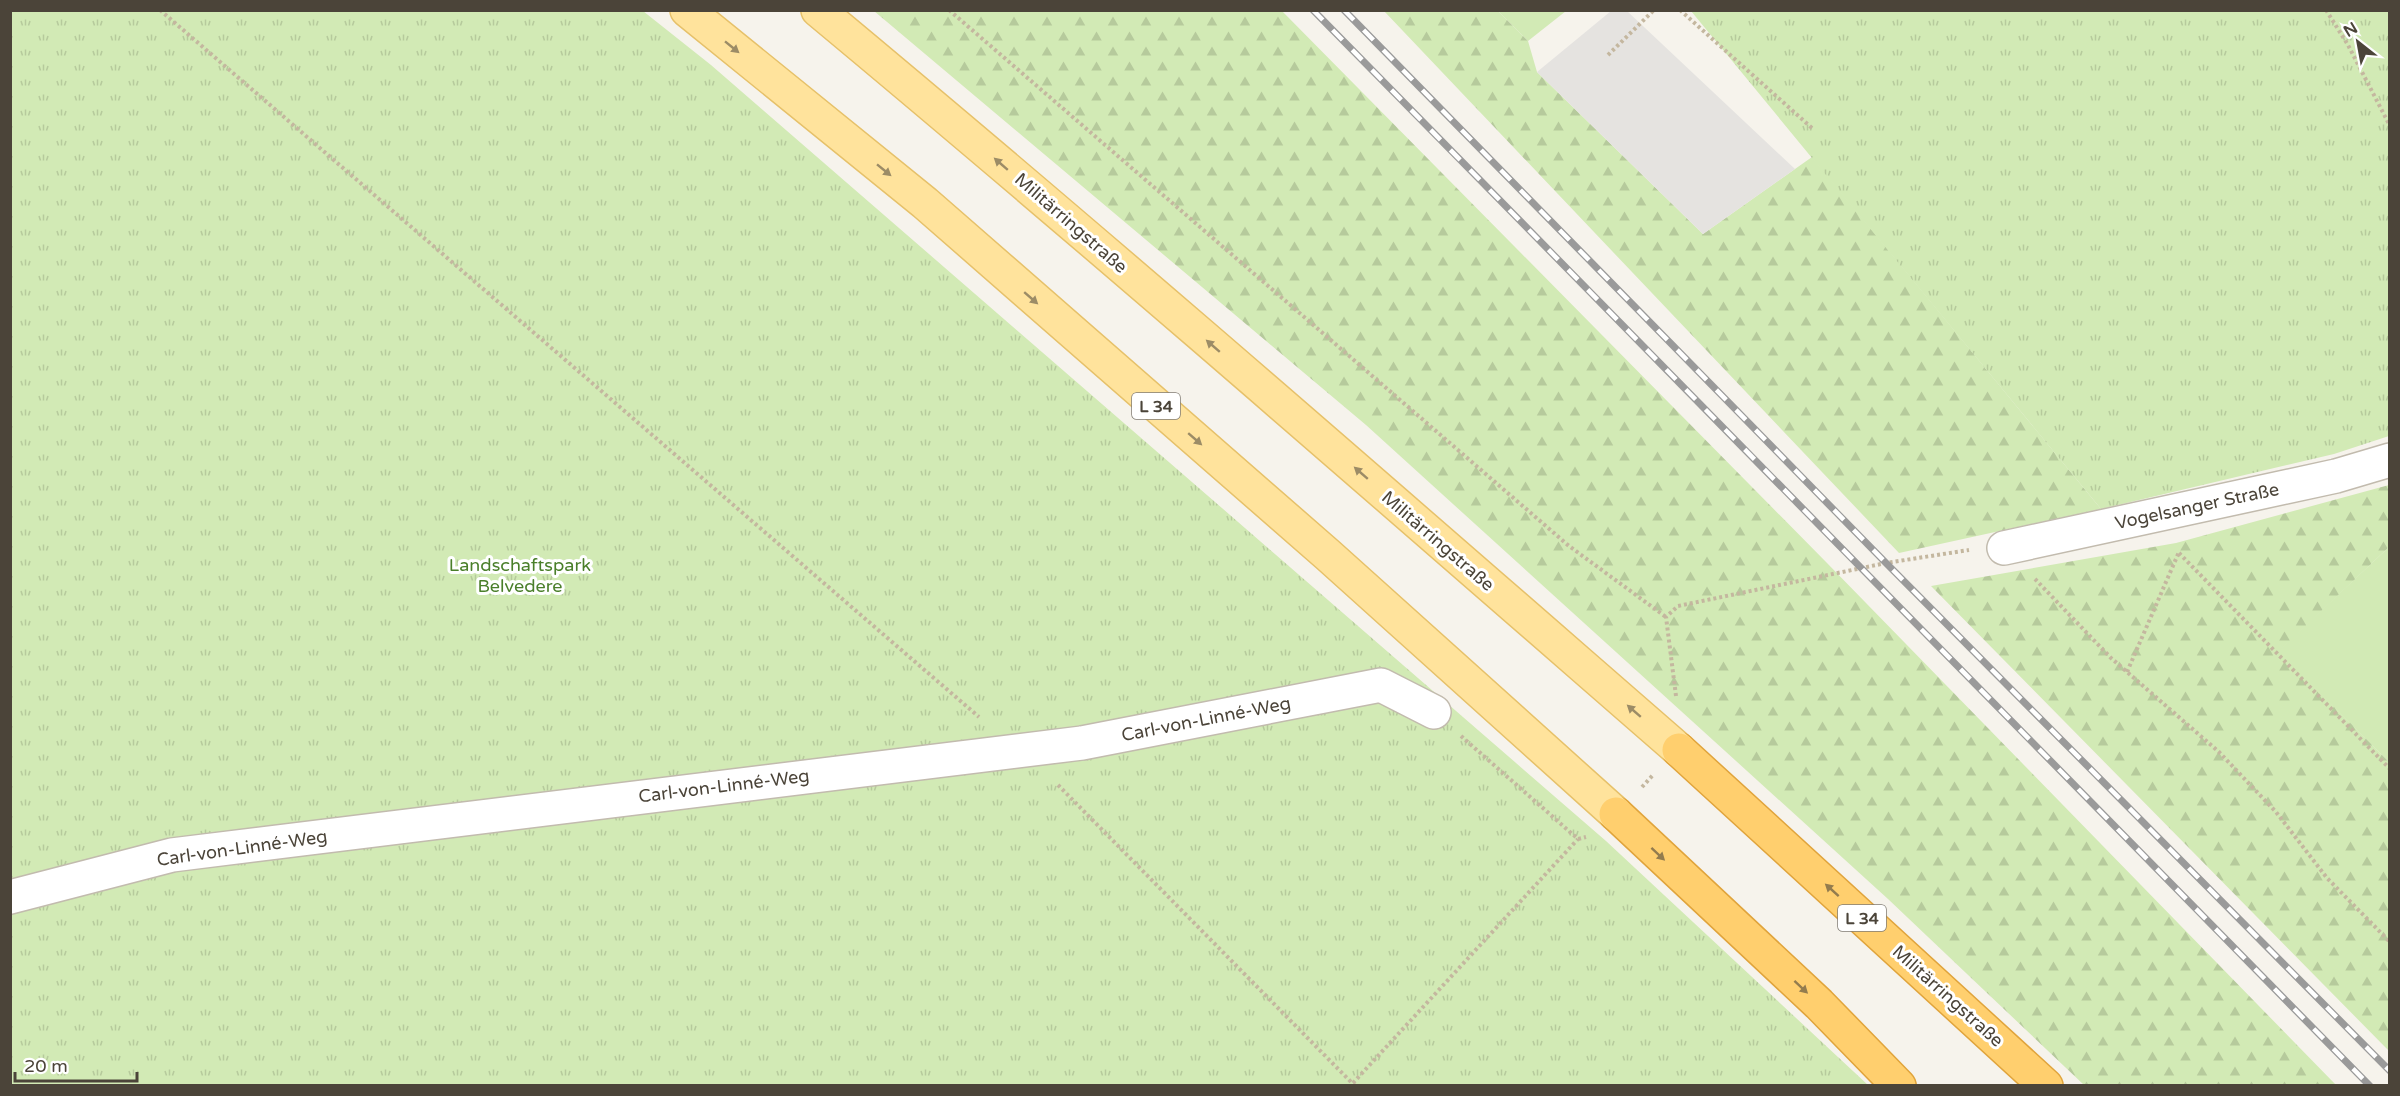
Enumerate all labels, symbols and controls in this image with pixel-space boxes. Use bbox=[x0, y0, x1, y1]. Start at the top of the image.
north arrow bbox=[2328, 12, 2388, 72]
text: N bbox=[2340, 18, 2361, 42]
one-way arrow bbox=[725, 41, 740, 53]
one-way arrow bbox=[994, 157, 1009, 171]
one-way arrow bbox=[876, 163, 891, 176]
street label: Militärringstraße bbox=[1010, 168, 1132, 278]
one-way arrow bbox=[1024, 291, 1039, 305]
one-way arrow bbox=[1205, 339, 1221, 352]
road number: L 34 bbox=[1132, 393, 1180, 419]
one-way arrow bbox=[1187, 432, 1202, 446]
one-way arrow bbox=[1354, 467, 1369, 480]
street label: Vogelsanger Straße bbox=[2113, 478, 2281, 534]
street label: Militärringstraße bbox=[1377, 486, 1499, 596]
park label: Landschaftspark Belvedere bbox=[449, 554, 591, 597]
street label: Carl-von-Linné-Weg bbox=[1119, 692, 1293, 746]
one-way arrow bbox=[1627, 705, 1642, 718]
street label: Carl-von-Linné-Weg bbox=[637, 765, 811, 807]
street label: Carl-von-Linné-Weg bbox=[155, 825, 329, 871]
one-way arrow bbox=[1651, 847, 1666, 861]
one-way arrow bbox=[1825, 884, 1840, 897]
road number: L 34 bbox=[1838, 905, 1886, 931]
street label: Militärringstraße bbox=[1888, 940, 2008, 1052]
one-way arrow bbox=[1793, 980, 1808, 994]
scale bar bbox=[15, 1045, 136, 1083]
text: 20 m bbox=[24, 1055, 68, 1077]

